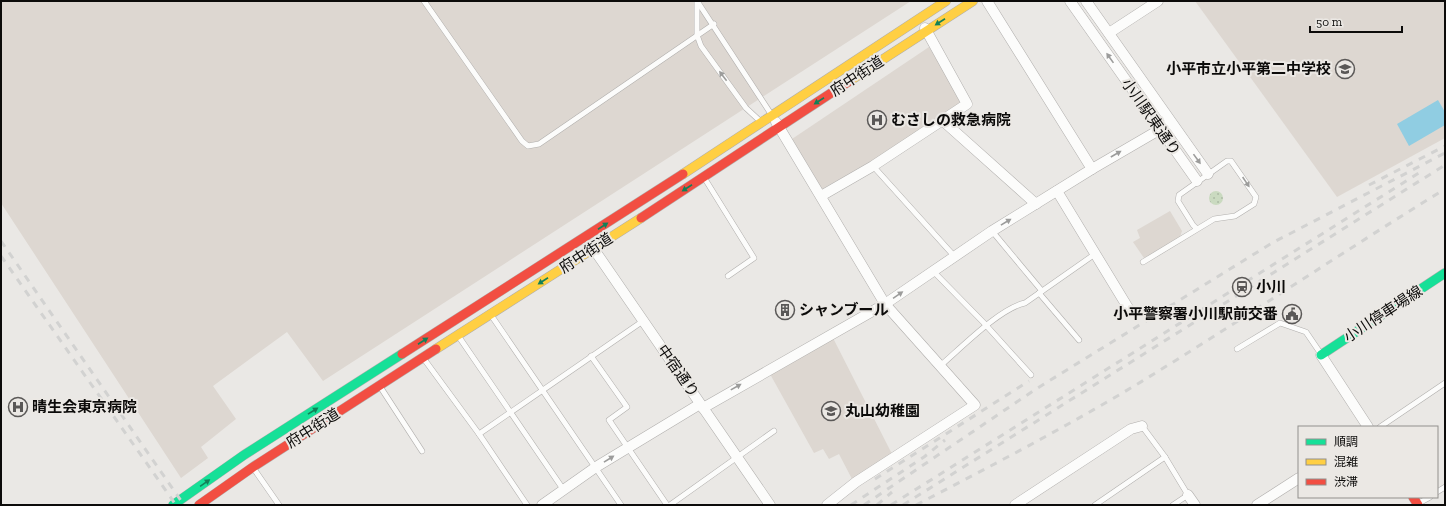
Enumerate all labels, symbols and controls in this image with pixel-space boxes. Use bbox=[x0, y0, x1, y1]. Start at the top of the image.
scale bar bbox=[1310, 8, 1402, 34]
text: 50 m bbox=[1316, 15, 1343, 29]
one-way arrow bbox=[935, 18, 945, 26]
street label: 府中街道 bbox=[827, 52, 887, 100]
one-way arrow bbox=[1106, 53, 1114, 64]
school or university icon: 小平市立小平第二中学校 bbox=[1334, 58, 1356, 80]
place label: 小平市立小平第二中学校 bbox=[1166, 60, 1331, 78]
one-way arrow bbox=[719, 71, 727, 82]
street label: 小川駅東通り bbox=[1118, 75, 1184, 159]
one-way arrow bbox=[813, 97, 825, 104]
hospital icon: むさしの救急病院 bbox=[866, 109, 888, 131]
place label: むさしの救急病院 bbox=[891, 111, 1011, 129]
one-way arrow bbox=[1110, 151, 1122, 158]
one-way arrow bbox=[1193, 154, 1201, 164]
one-way arrow bbox=[1242, 177, 1250, 187]
one-way arrow bbox=[681, 184, 693, 191]
one-way arrow bbox=[1000, 219, 1012, 226]
one-way arrow bbox=[598, 222, 608, 230]
street label: 府中街道 bbox=[556, 229, 616, 277]
station icon: 小川 bbox=[1231, 276, 1253, 298]
one-way arrow bbox=[538, 277, 548, 285]
place label: 小川 bbox=[1256, 278, 1286, 296]
street label: 小川停車場線 bbox=[1340, 282, 1426, 346]
one-way arrow bbox=[893, 291, 903, 299]
building icon: シャンブール bbox=[774, 299, 796, 321]
place label: シャンブール bbox=[799, 301, 889, 319]
public building icon: 小平警察署小川駅前交番 bbox=[1281, 303, 1303, 325]
place label: 小平警察署小川駅前交番 bbox=[1113, 305, 1278, 323]
one-way arrow bbox=[417, 338, 429, 345]
street label: 中宿通り bbox=[653, 341, 703, 401]
one-way arrow bbox=[731, 384, 742, 391]
hospital icon: 晴生会東京病院 bbox=[7, 396, 29, 418]
place label: 晴生会東京病院 bbox=[32, 398, 137, 416]
school or university icon: 丸山幼稚園 bbox=[820, 400, 842, 422]
place label: 丸山幼稚園 bbox=[845, 402, 920, 420]
street label: 府中街道 bbox=[283, 404, 343, 452]
one-way arrow bbox=[307, 408, 319, 415]
legend bbox=[1298, 426, 1438, 498]
text: 順調 bbox=[1334, 435, 1358, 449]
one-way arrow bbox=[604, 455, 614, 463]
text: 混雑 bbox=[1334, 455, 1358, 469]
text: 渋滞 bbox=[1334, 475, 1358, 489]
one-way arrow bbox=[199, 479, 210, 487]

